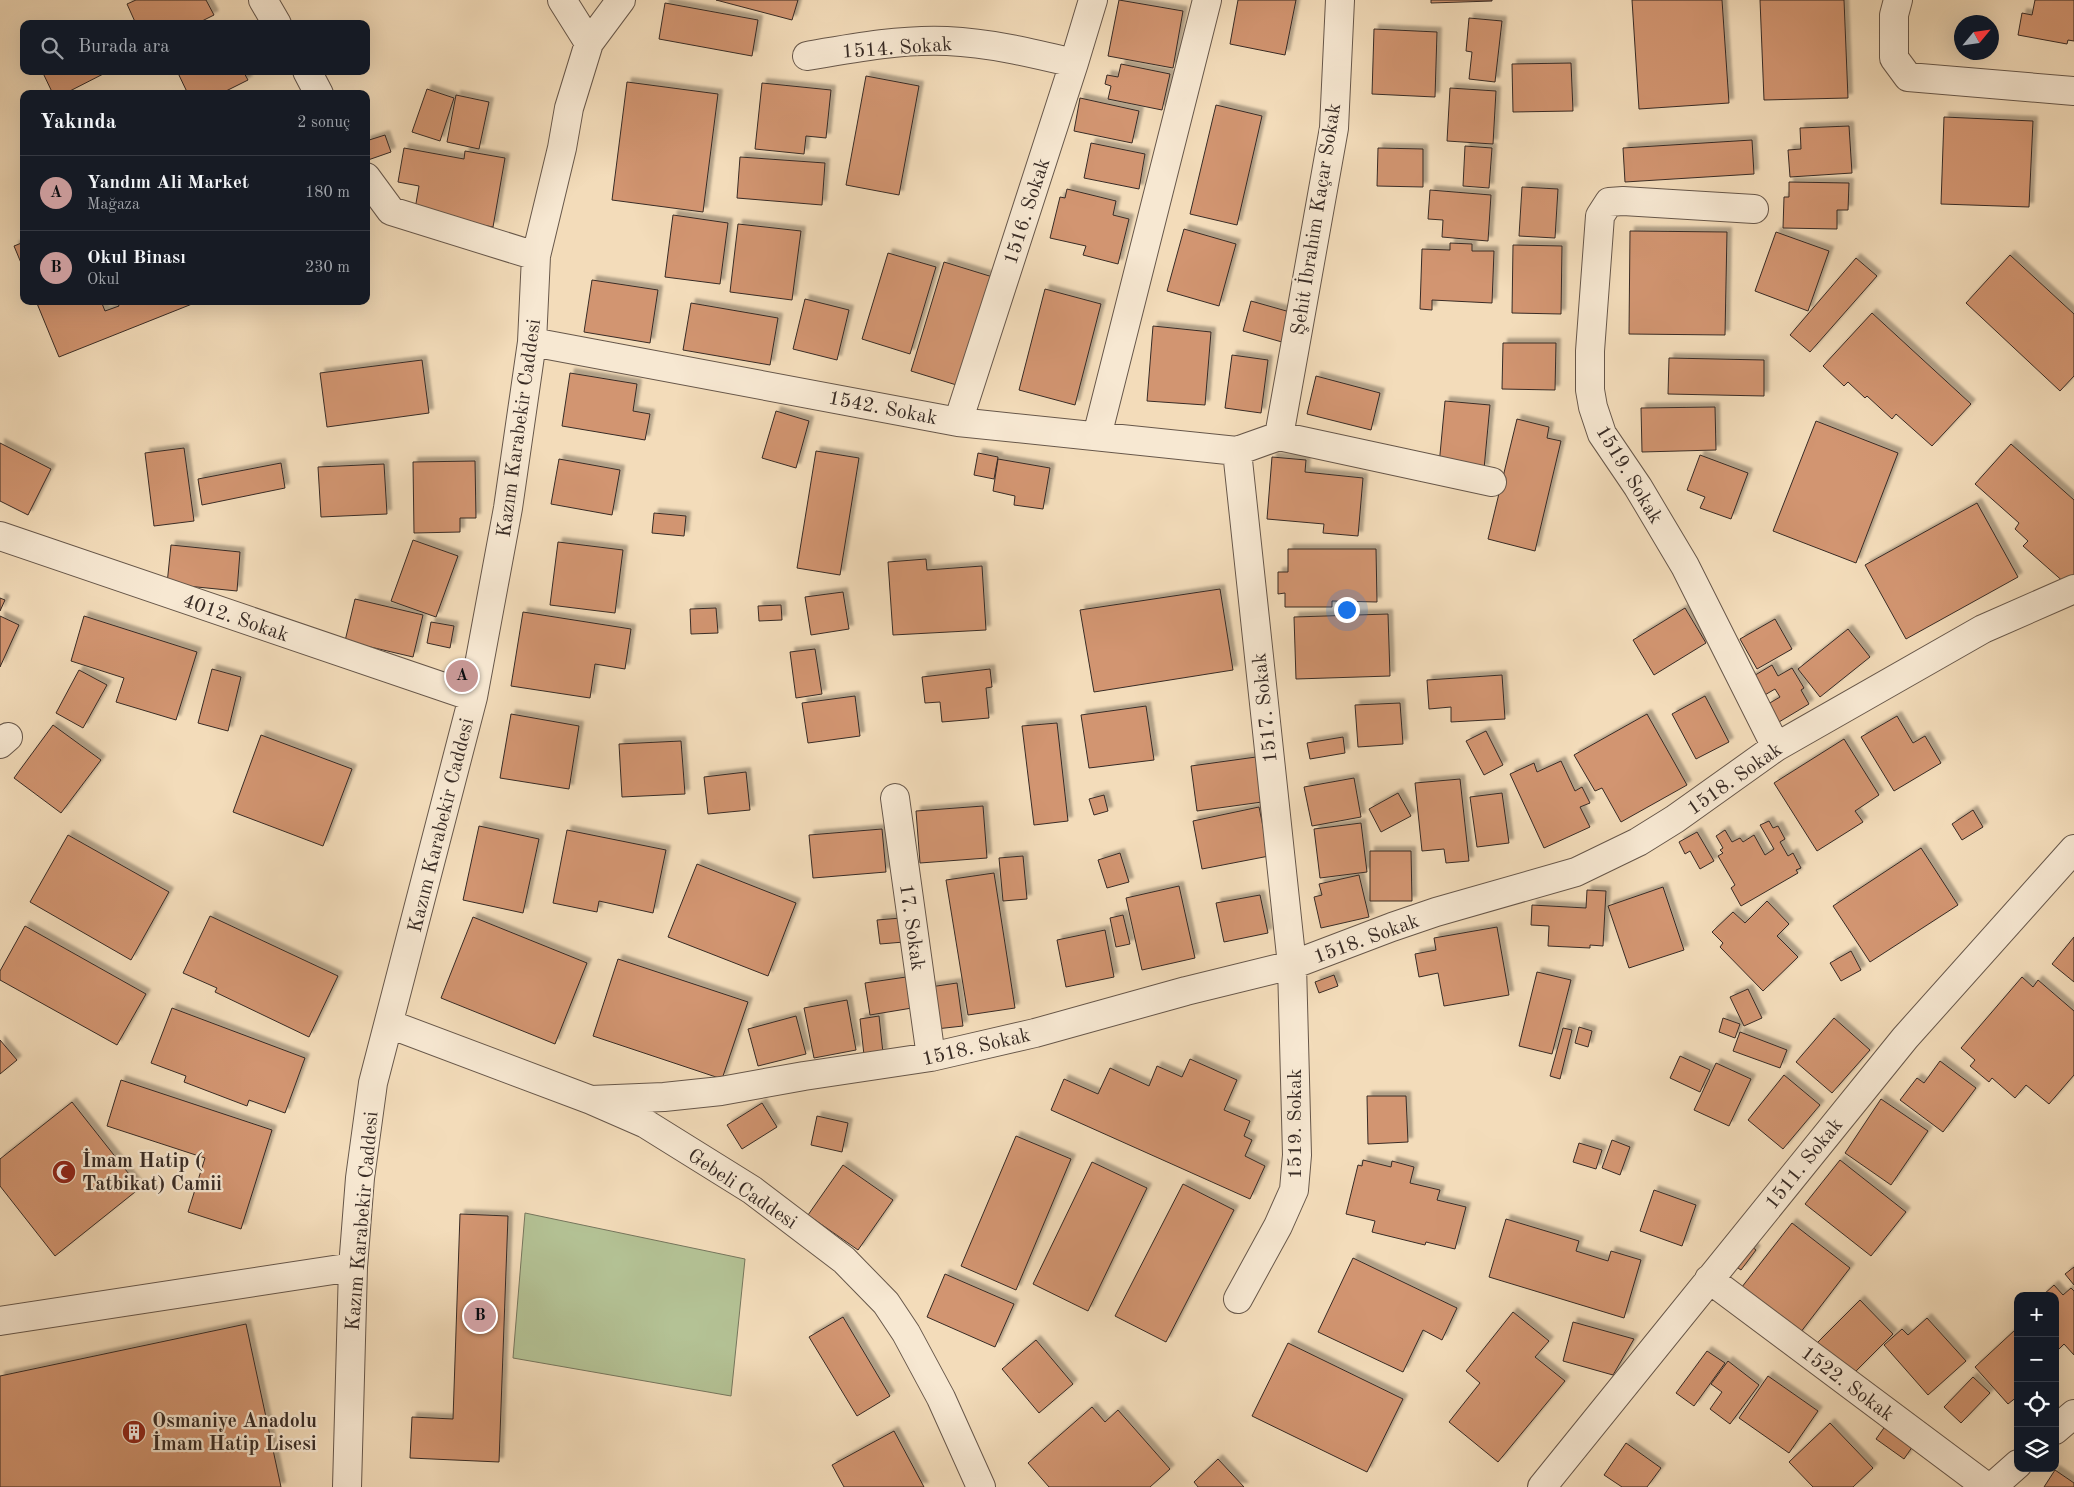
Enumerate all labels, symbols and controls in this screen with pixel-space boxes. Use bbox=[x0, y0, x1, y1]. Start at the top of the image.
north arrow bbox=[1954, 15, 1999, 60]
search box bbox=[20, 20, 370, 75]
icon: search bbox=[38, 34, 66, 62]
street label: 1514. Sokak bbox=[841, 35, 953, 63]
text: Burada ara bbox=[78, 38, 170, 57]
street label: Şehit İbrahim Kaçar Sokak bbox=[1287, 101, 1345, 337]
text: Yakında bbox=[40, 112, 116, 133]
text: 2 sonuç bbox=[297, 115, 350, 131]
street label: 1516. Sokak bbox=[1001, 156, 1055, 267]
text: Yandım Ali Market bbox=[87, 174, 249, 193]
text: A bbox=[50, 185, 62, 201]
text: 180 m bbox=[305, 185, 350, 201]
text: Mağaza bbox=[87, 197, 140, 213]
text: Okul Binası bbox=[87, 249, 186, 268]
text: B bbox=[50, 260, 62, 276]
text: 230 m bbox=[305, 260, 350, 276]
text: Okul bbox=[87, 272, 119, 288]
street label: Kazım Karabekir Caddesi bbox=[495, 318, 545, 539]
street label: 1542. Sokak bbox=[826, 389, 939, 429]
street label: 1519. Sokak bbox=[1591, 422, 1665, 528]
street label: 4012. Sokak bbox=[180, 591, 291, 646]
your location bbox=[1334, 597, 1360, 623]
street label: 1517. Sokak bbox=[1250, 652, 1282, 764]
pin: A bbox=[446, 657, 478, 695]
street label: Kazım Karabekir Caddesi bbox=[406, 716, 478, 935]
street label: 1518. Sokak bbox=[1684, 740, 1786, 820]
street label: 17. Sokak bbox=[895, 883, 927, 972]
street label: 1518. Sokak bbox=[1311, 912, 1422, 968]
street label: 1518. Sokak bbox=[920, 1026, 1033, 1070]
street label: 1519. Sokak bbox=[1286, 1069, 1306, 1179]
street label: Kazım Karabekir Caddesi bbox=[343, 1111, 383, 1332]
street label: 1511. Sokak bbox=[1762, 1115, 1847, 1214]
street label: Gebeli Caddesi bbox=[684, 1146, 800, 1233]
place label: İmam Hatip ( Tatbikat) Camii bbox=[82, 1148, 222, 1195]
mosque icon: İmam Hatip ( Tatbikat) Camii bbox=[51, 1159, 77, 1185]
map controls bbox=[2014, 1292, 2059, 1472]
button: + bbox=[2014, 1292, 2059, 1337]
pin: B bbox=[464, 1297, 496, 1335]
button: − bbox=[2014, 1337, 2059, 1382]
street label: 1522. Sokak bbox=[1797, 1343, 1897, 1426]
button: locate bbox=[2014, 1382, 2059, 1427]
place label: Osmaniye Anadolu İmam Hatip Lisesi bbox=[152, 1412, 317, 1455]
building icon: Osmaniye Anadolu İmam Hatip Lisesi bbox=[121, 1419, 147, 1445]
button: layers bbox=[2014, 1427, 2059, 1472]

